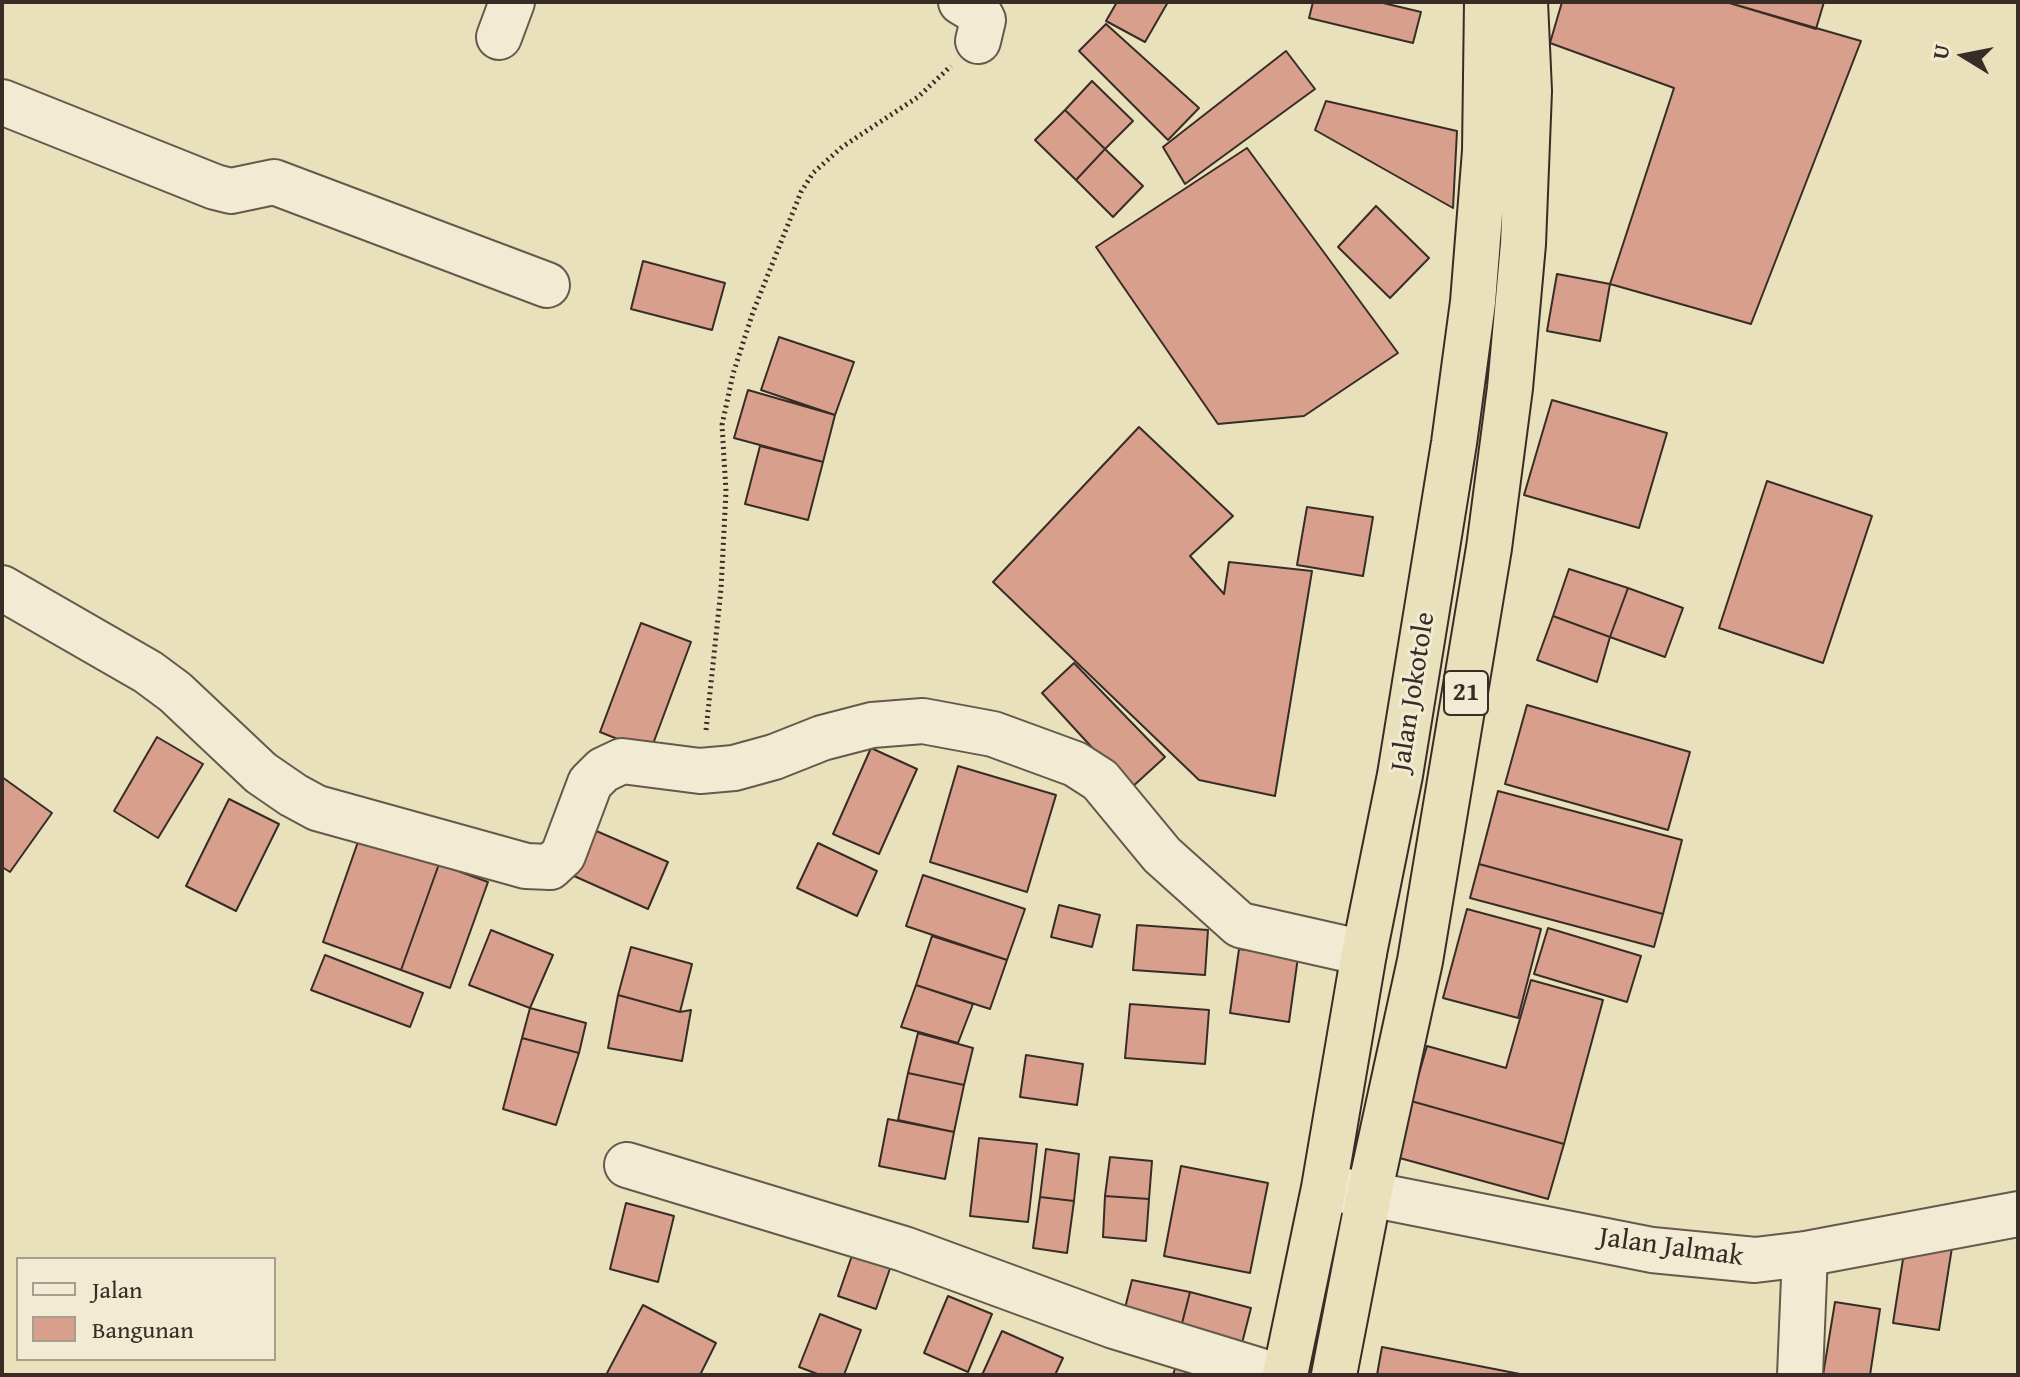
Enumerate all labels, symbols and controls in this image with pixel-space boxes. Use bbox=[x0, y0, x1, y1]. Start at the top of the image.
north arrow bbox=[1924, 16, 2004, 96]
text: U bbox=[1923, 42, 1957, 62]
street label: Jalan Jokotole bbox=[1385, 610, 1443, 774]
road number: 21 bbox=[1444, 671, 1488, 715]
street label: Jalan Jalmak bbox=[1597, 1221, 1745, 1275]
legend bbox=[16, 1257, 276, 1361]
text: Jalan bbox=[92, 1272, 142, 1307]
text: Bangunan bbox=[92, 1312, 194, 1347]

